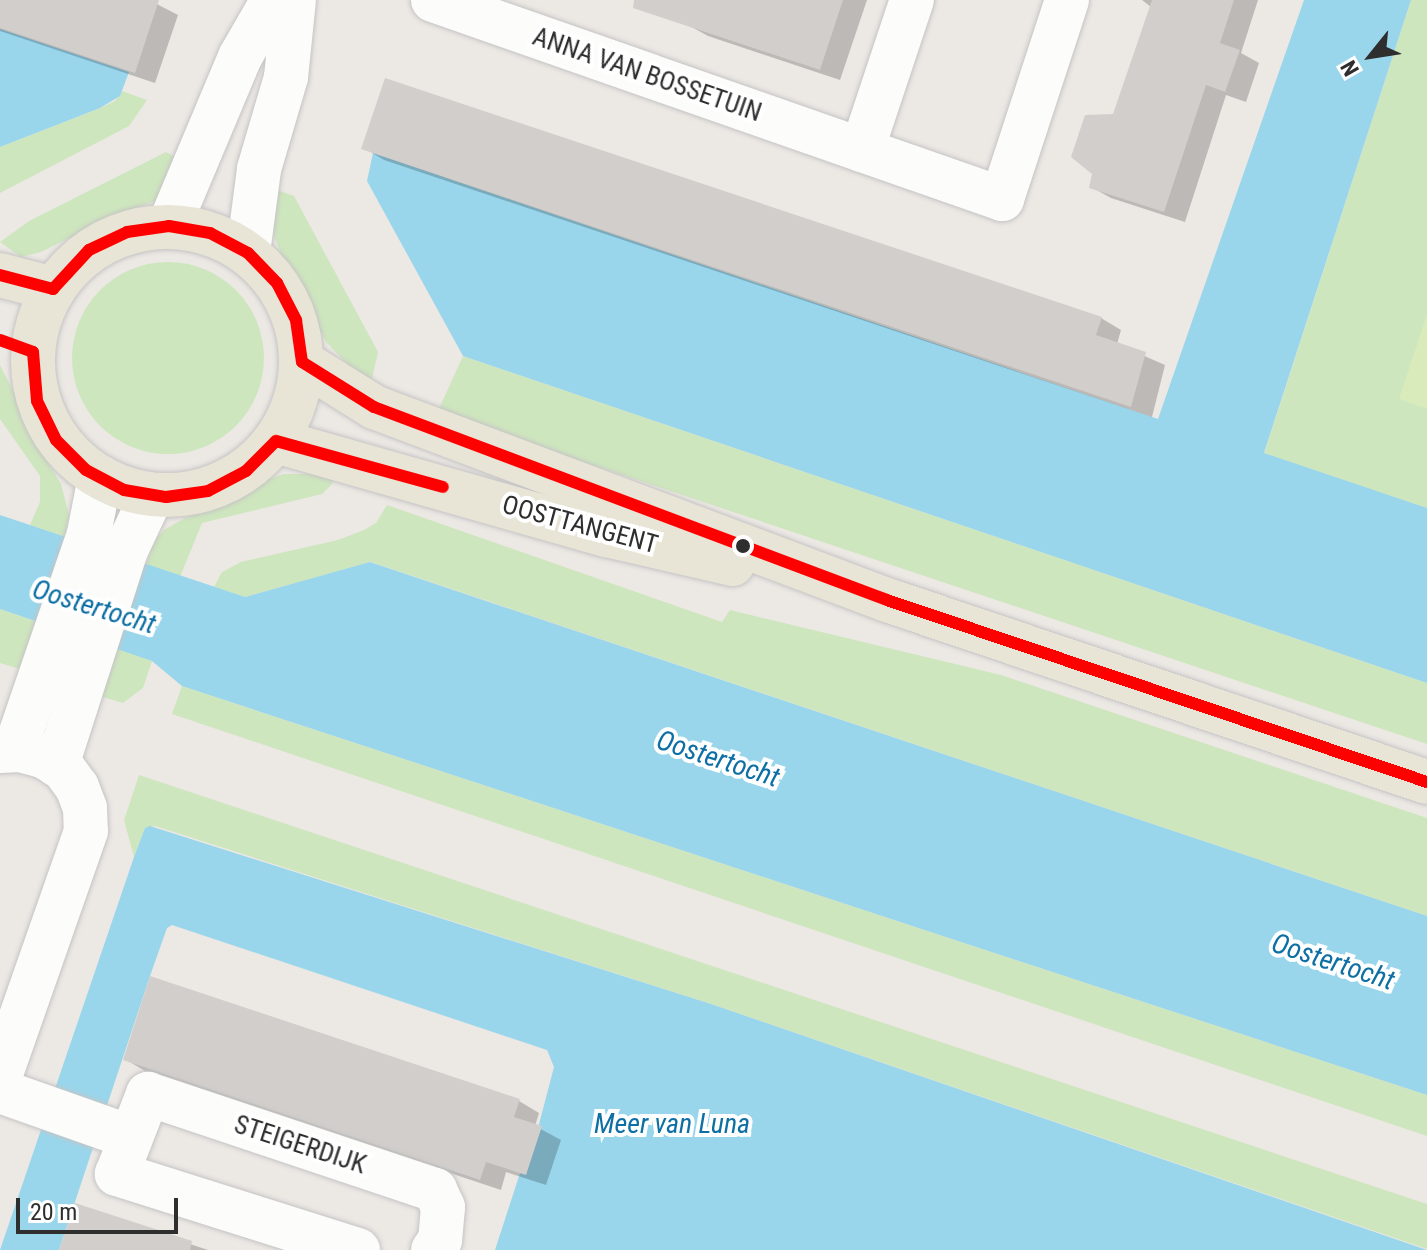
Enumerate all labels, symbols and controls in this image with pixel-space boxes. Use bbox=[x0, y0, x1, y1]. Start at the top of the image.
north arrow bbox=[1331, 16, 1411, 96]
street label: ANNA VAN BOSSETUIN bbox=[529, 21, 765, 129]
text: N bbox=[1336, 56, 1364, 80]
street label: OOSTTANGENT bbox=[499, 489, 661, 561]
unlabelled marker bbox=[735, 538, 751, 554]
water label: Oostertocht bbox=[28, 572, 160, 642]
water label: Oostertocht bbox=[652, 723, 784, 795]
water label: Oostertocht bbox=[1267, 926, 1399, 998]
water label: Meer van Luna bbox=[594, 1107, 750, 1141]
street label: STEIGERDIJK bbox=[230, 1109, 370, 1181]
scale bar bbox=[20, 1182, 182, 1232]
text: 20 m bbox=[30, 1198, 77, 1226]

